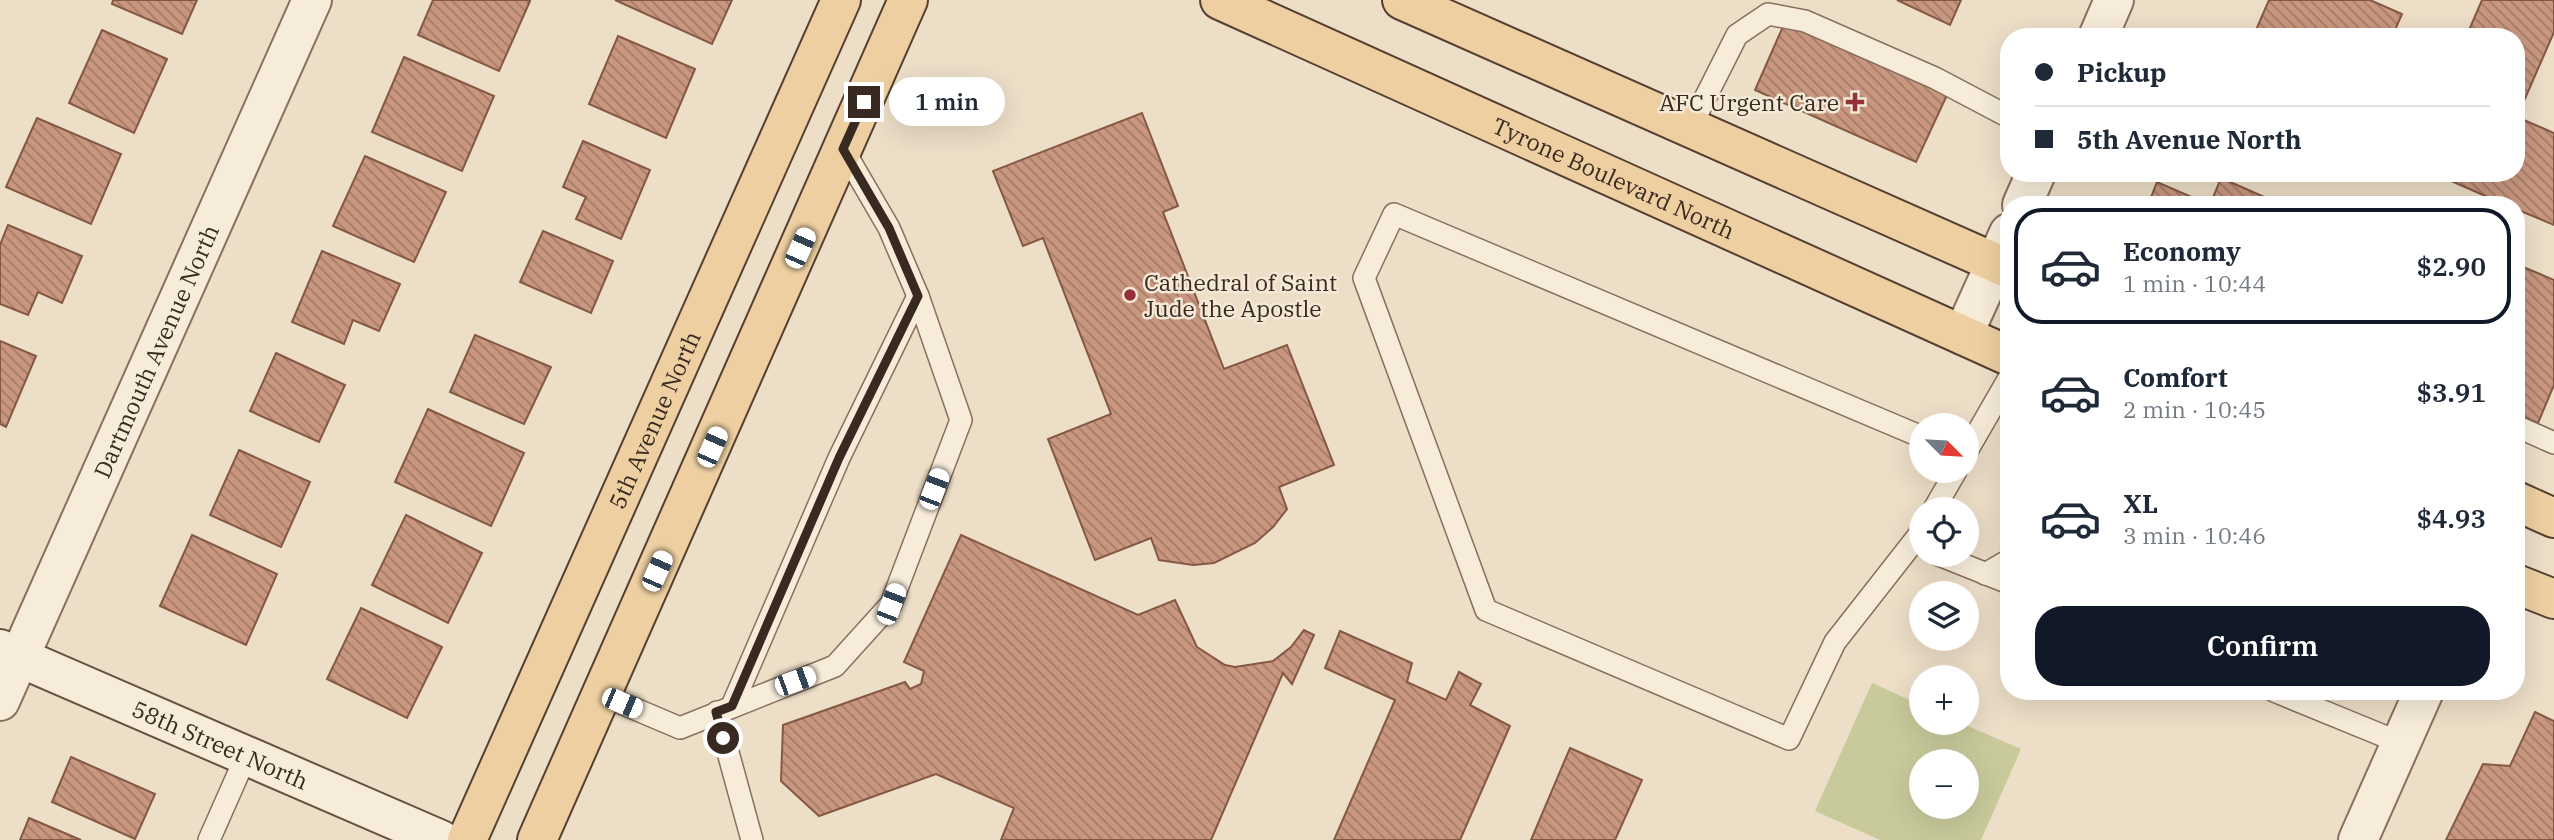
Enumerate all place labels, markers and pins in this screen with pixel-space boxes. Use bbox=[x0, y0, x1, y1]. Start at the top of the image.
place label: AFC Urgent Care bbox=[1659, 87, 1839, 117]
marker: AFC Urgent Care bbox=[1845, 92, 1865, 112]
place label: Cathedral of Saint Jude the Apostle bbox=[1144, 267, 1337, 323]
marker: Cathedral of Saint Jude the Apostle bbox=[1122, 287, 1138, 303]

